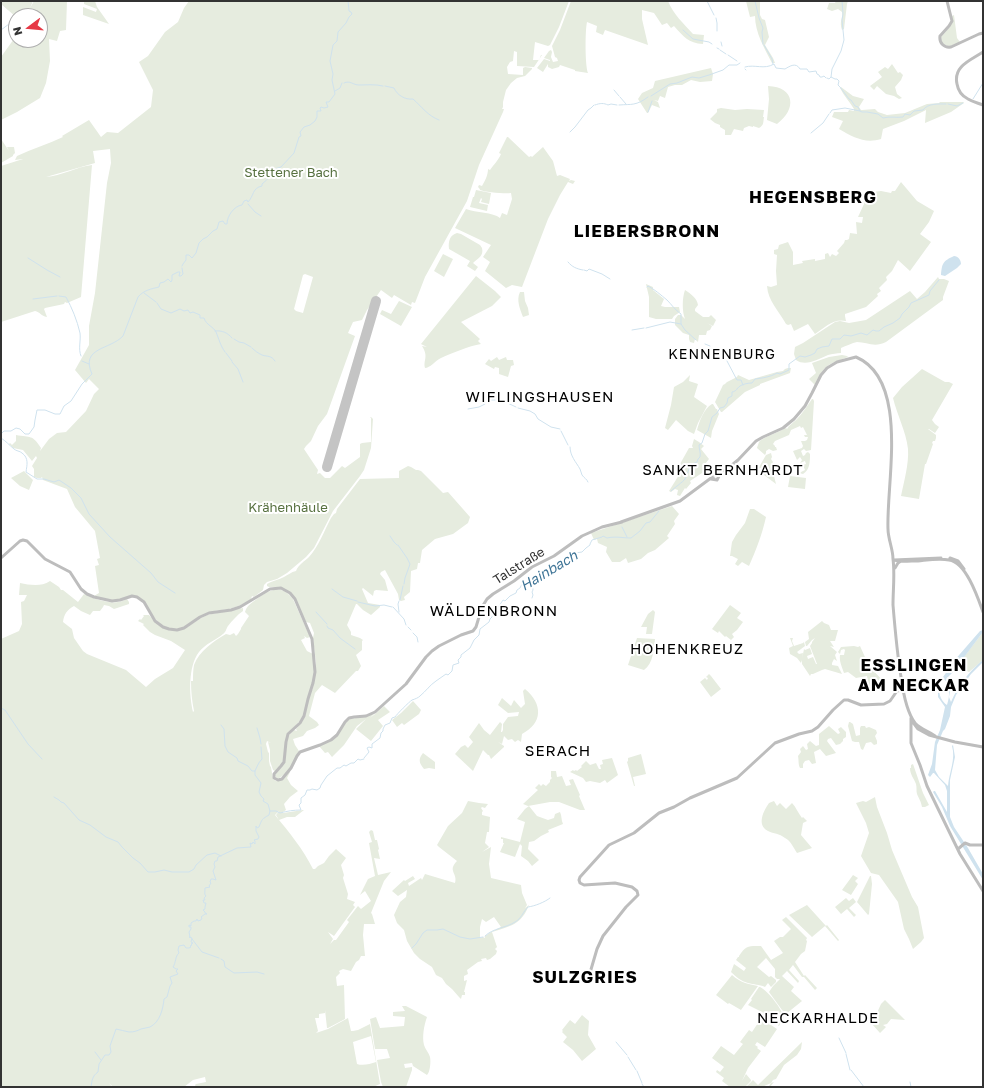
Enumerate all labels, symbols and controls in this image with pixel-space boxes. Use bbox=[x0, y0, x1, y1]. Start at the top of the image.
north arrow bbox=[8, 8, 48, 48]
text: N bbox=[10, 25, 24, 37]
park label: Stettener Bach bbox=[244, 165, 338, 181]
district label: HEGENSBERG bbox=[749, 188, 877, 208]
district label: LIEBERSBRONN bbox=[574, 222, 720, 242]
district label: KENNENBURG bbox=[668, 347, 776, 363]
district label: WIFLINGSHAUSEN bbox=[466, 388, 614, 406]
district label: SANKT BERNHARDT bbox=[642, 461, 804, 479]
park label: Krähenhäule bbox=[248, 500, 328, 516]
street label: Talstraße bbox=[490, 544, 548, 588]
water label: Hainbach bbox=[517, 547, 581, 595]
district label: WÄLDENBRONN bbox=[430, 602, 558, 620]
district label: HOHENKREUZ bbox=[630, 640, 744, 658]
district label: ESSLINGEN AM NECKAR bbox=[858, 656, 970, 696]
district label: SERACH bbox=[525, 742, 591, 760]
district label: SULZGRIES bbox=[532, 968, 638, 988]
district label: NECKARHALDE bbox=[757, 1009, 879, 1027]

